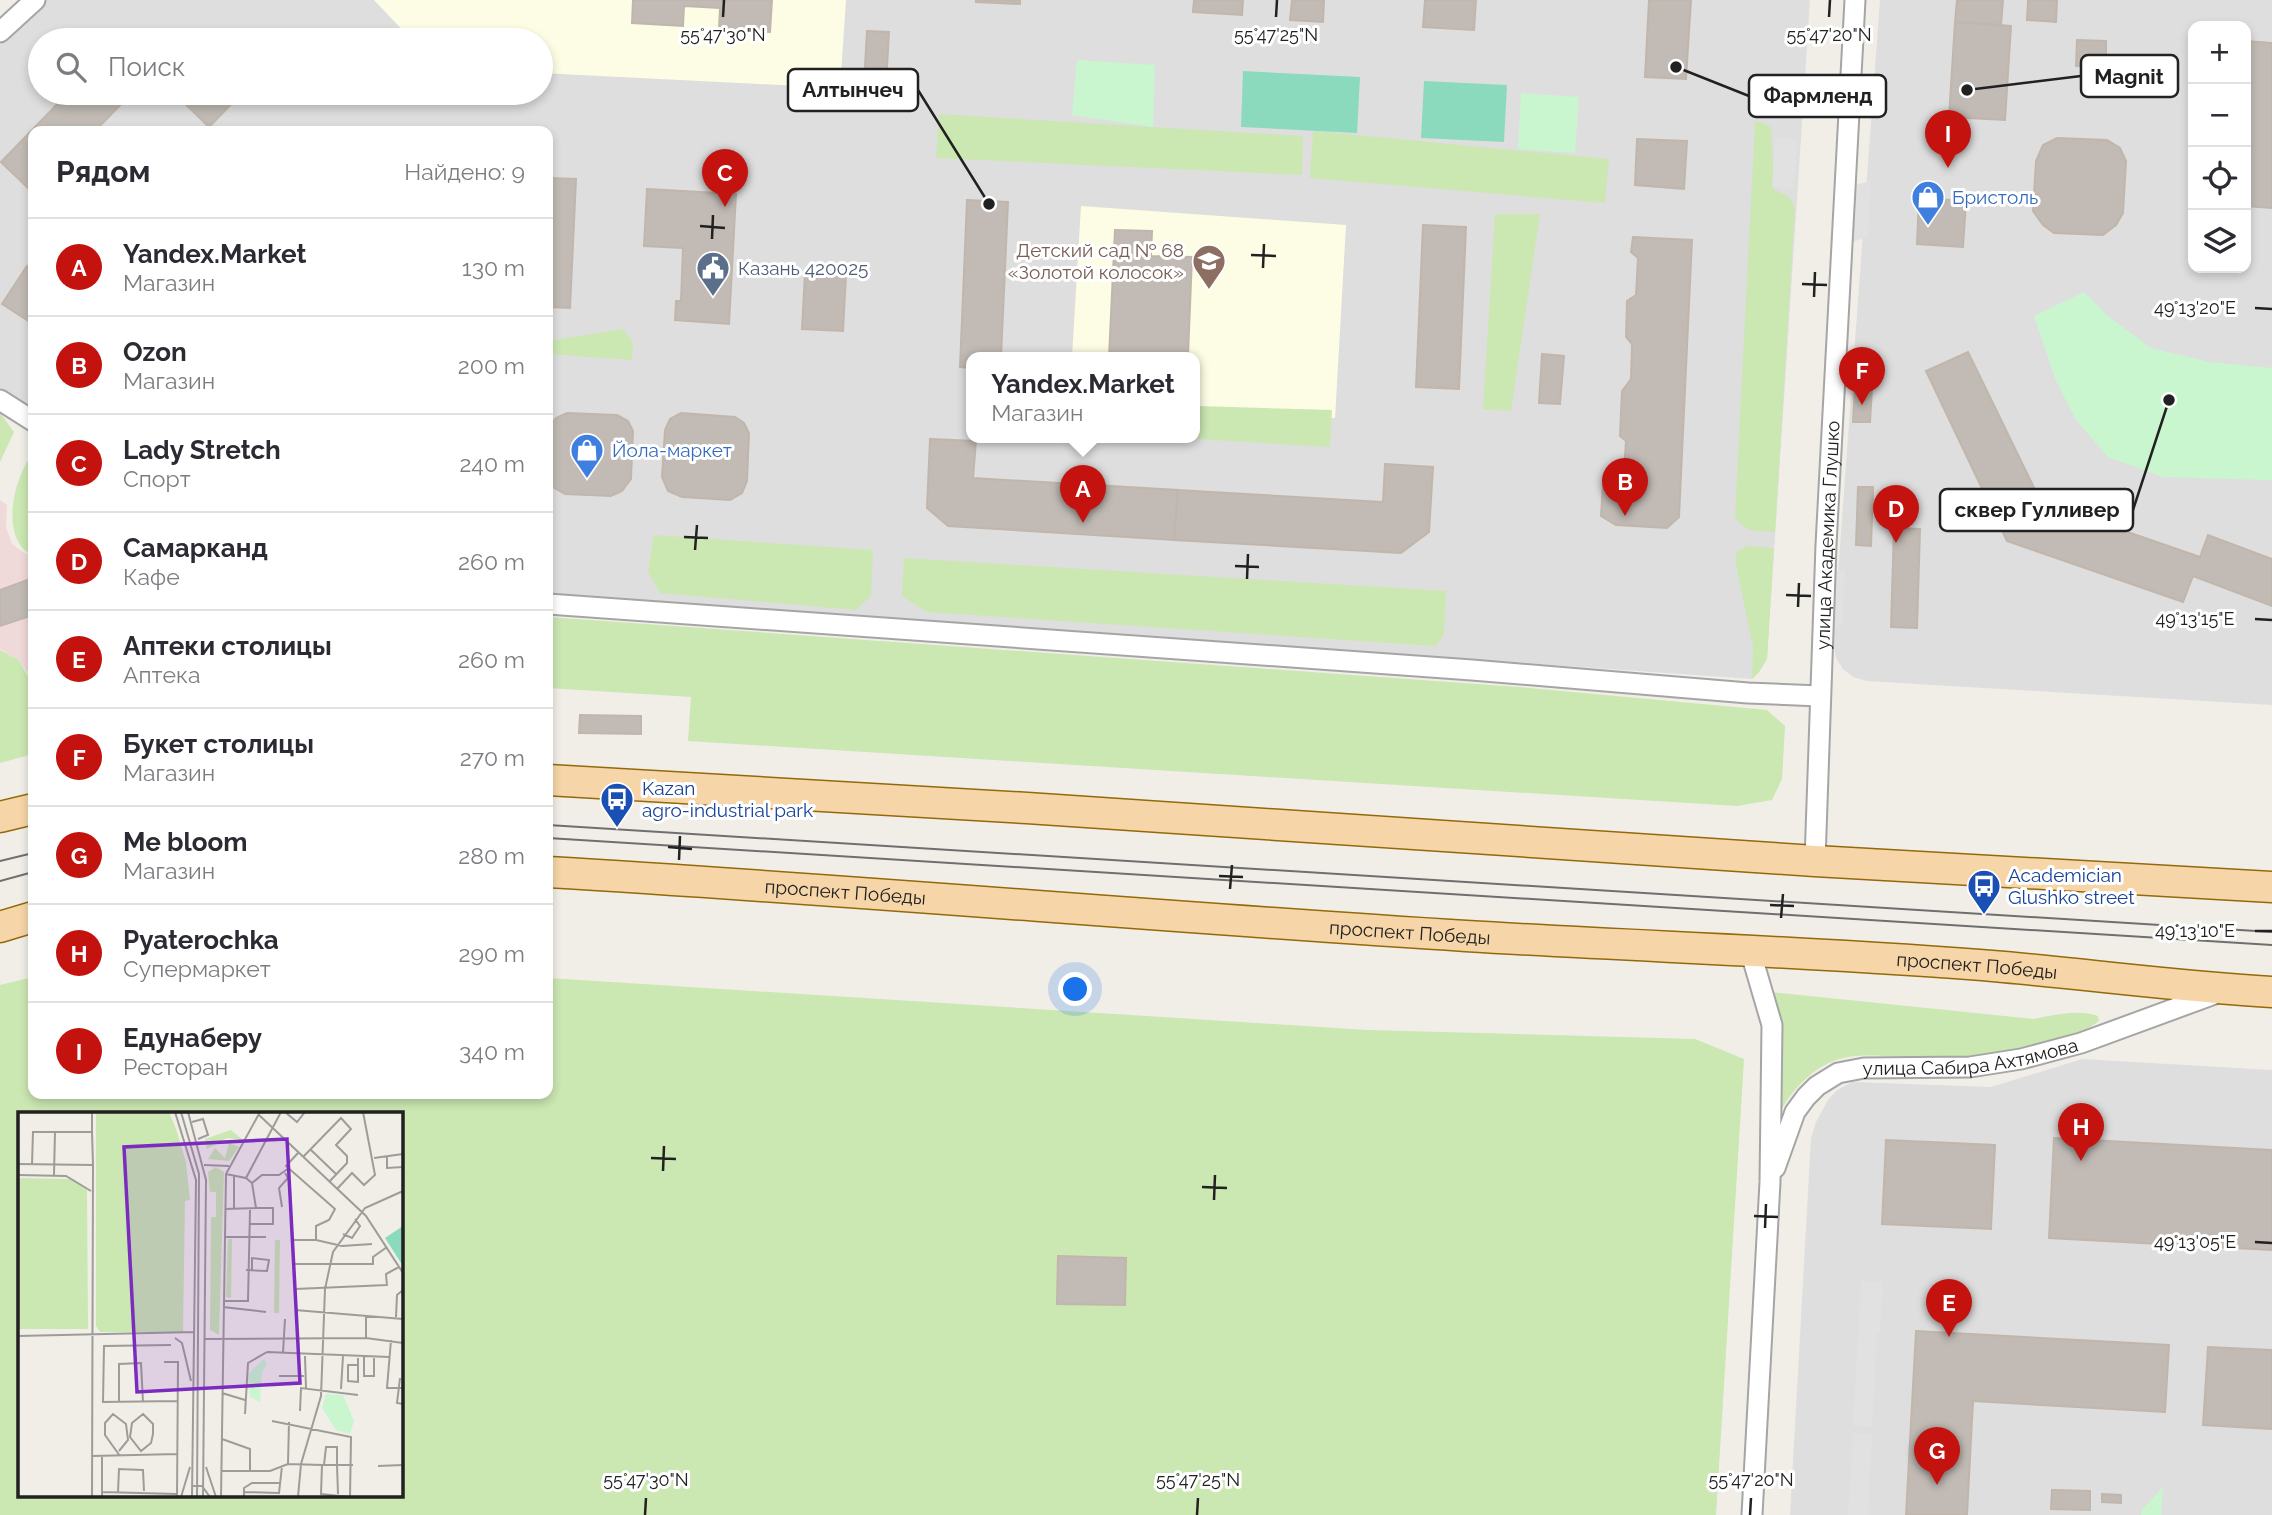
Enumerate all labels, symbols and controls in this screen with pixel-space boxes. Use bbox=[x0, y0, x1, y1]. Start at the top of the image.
map controls bbox=[2188, 21, 2251, 273]
button: + bbox=[2188, 21, 2251, 84]
text: 55°47'30"N bbox=[680, 24, 766, 45]
text: 55°47'25"N bbox=[1234, 24, 1318, 45]
text: 55°47'20"N bbox=[1786, 24, 1872, 45]
search box bbox=[28, 28, 553, 105]
icon: search bbox=[52, 48, 90, 86]
text: Поиск bbox=[108, 52, 185, 82]
callout: Magnit bbox=[2081, 55, 2178, 97]
text: Magnit bbox=[2094, 64, 2164, 89]
callout: Алтынчеч bbox=[788, 69, 918, 111]
callout: Фармленд bbox=[1749, 75, 1886, 117]
text: Алтынчеч bbox=[802, 77, 904, 102]
text: Фармленд bbox=[1764, 83, 1872, 108]
button: − bbox=[2188, 84, 2251, 147]
pin: I bbox=[1925, 110, 1971, 168]
button: locate bbox=[2188, 147, 2251, 210]
pin: C bbox=[702, 149, 748, 207]
text: Рядом bbox=[56, 154, 150, 189]
text: Найдено: 9 bbox=[404, 158, 525, 185]
shop icon: Бристоль bbox=[1909, 178, 1947, 227]
place label: Бристоль bbox=[1952, 186, 2038, 208]
button: layers bbox=[2188, 210, 2251, 273]
text: Yandex.Market bbox=[123, 239, 307, 269]
place label: Детский сад № 68 «Золотой колосок» bbox=[1008, 239, 1184, 283]
school or university icon: Детский сад № 68 «Золотой колосок» bbox=[1190, 242, 1228, 291]
public building icon: Казань 420025 bbox=[694, 249, 732, 298]
text: A bbox=[71, 254, 87, 281]
text: 130 m bbox=[462, 254, 525, 281]
place label: Казань 420025 bbox=[738, 257, 868, 279]
text: Магазин bbox=[123, 269, 215, 296]
text: 49°13'20"E bbox=[2154, 297, 2236, 318]
text: Ozon bbox=[123, 337, 187, 367]
pin: F bbox=[1839, 347, 1885, 405]
text: B bbox=[71, 352, 87, 379]
text: 200 m bbox=[458, 352, 525, 379]
popup bbox=[966, 352, 1200, 443]
text: Магазин bbox=[123, 367, 215, 394]
text: Yandex.Market bbox=[991, 369, 1175, 399]
text: Магазин bbox=[991, 399, 1083, 426]
street label: улица Академика Глушко bbox=[1811, 420, 1844, 650]
shop icon: Йола-маркет bbox=[568, 431, 606, 480]
text: Lady Stretch bbox=[123, 435, 281, 465]
place label: Йола-маркет bbox=[612, 439, 732, 461]
text: C bbox=[71, 450, 87, 477]
text: 240 m bbox=[459, 450, 525, 477]
pin: B bbox=[1602, 458, 1648, 516]
text: Спорт bbox=[123, 465, 191, 492]
pin: A bbox=[1060, 465, 1106, 523]
pin: D bbox=[1873, 485, 1919, 543]
callout: сквер Гулливер bbox=[1940, 489, 2133, 531]
text: сквер Гулливер bbox=[1954, 497, 2120, 522]
text: Самарканд bbox=[123, 533, 268, 563]
text: D bbox=[71, 548, 87, 575]
text: 260 m bbox=[458, 548, 525, 575]
text: Кафе bbox=[123, 563, 180, 590]
text: 49°13'15"E bbox=[2156, 608, 2235, 629]
text: Аптеки столицы bbox=[123, 631, 332, 661]
text: E bbox=[72, 646, 86, 673]
text: 260 m bbox=[458, 646, 525, 673]
text: Аптека bbox=[123, 661, 201, 688]
text: Букет столицы bbox=[123, 729, 314, 759]
text: F bbox=[72, 744, 86, 771]
text: 270 m bbox=[460, 744, 525, 771]
text: Магазин bbox=[123, 759, 215, 786]
place label: Kazan agro-industrial park bbox=[642, 777, 813, 821]
bus stop icon: Kazan agro-industrial park bbox=[598, 780, 636, 829]
text: Me bloom bbox=[123, 827, 248, 857]
text: G bbox=[71, 842, 87, 869]
text: 280 m bbox=[458, 842, 525, 869]
text: Магазин bbox=[123, 857, 215, 884]
place label: Academician Glushko street bbox=[2008, 864, 2135, 908]
bus stop icon: Academician Glushko street bbox=[1965, 867, 2003, 916]
street label: проспект Победы bbox=[764, 875, 927, 909]
street label: проспект Победы bbox=[1329, 916, 1491, 948]
text: 49°13'10"E bbox=[2155, 920, 2235, 941]
text: Pyaterochka bbox=[123, 925, 279, 955]
text: H bbox=[70, 940, 88, 967]
text: 290 m bbox=[458, 940, 525, 967]
street label: проспект Победы bbox=[1896, 948, 2058, 983]
text: Супермаркет bbox=[123, 955, 271, 982]
your location bbox=[1058, 972, 1092, 1006]
text: Едунаберу bbox=[123, 1023, 262, 1053]
street label: улица Сабира Ахтямова bbox=[1862, 1033, 2080, 1079]
text: I bbox=[76, 1038, 82, 1065]
text: 340 m bbox=[459, 1038, 525, 1065]
text: Ресторан bbox=[123, 1053, 228, 1080]
pin: H bbox=[2058, 1103, 2104, 1161]
inset map bbox=[18, 1112, 402, 1498]
text: 49°13'05"E bbox=[2154, 1231, 2236, 1252]
pin: E bbox=[1926, 1279, 1972, 1337]
pin: G bbox=[1914, 1427, 1960, 1485]
text: 55°47'30"N bbox=[603, 1469, 689, 1490]
text: 55°47'25"N bbox=[1156, 1469, 1240, 1490]
text: 55°47'20"N bbox=[1708, 1469, 1794, 1490]

